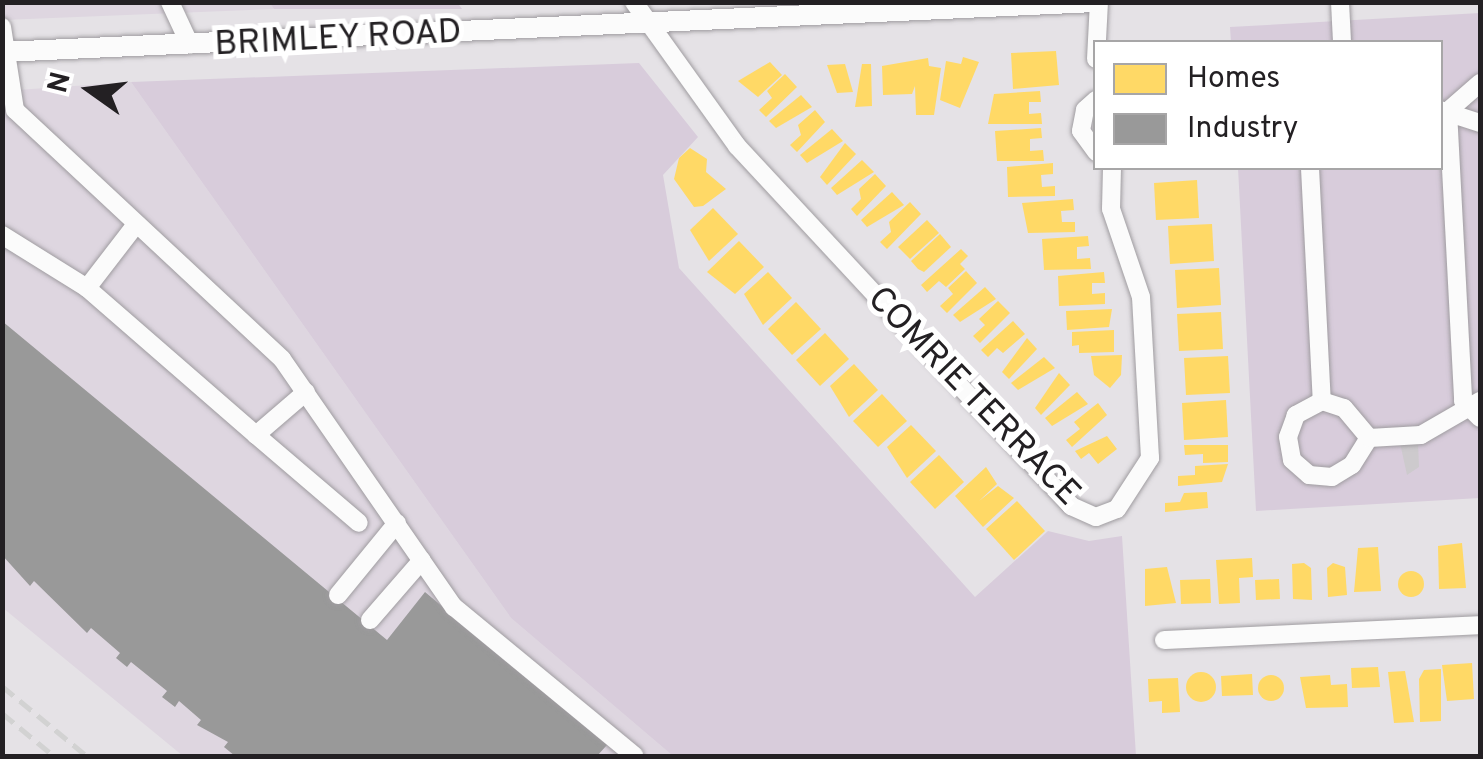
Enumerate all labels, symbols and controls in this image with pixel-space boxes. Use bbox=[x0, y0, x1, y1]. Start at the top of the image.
street label: BRIMLEY ROAD bbox=[213, 12, 463, 66]
north arrow bbox=[40, 40, 140, 140]
legend bbox=[1093, 40, 1443, 170]
text: Homes bbox=[1187, 61, 1280, 98]
text: N bbox=[41, 69, 81, 97]
text: Industry bbox=[1187, 111, 1298, 148]
street label: COMRIE TERRACE bbox=[857, 278, 1089, 516]

